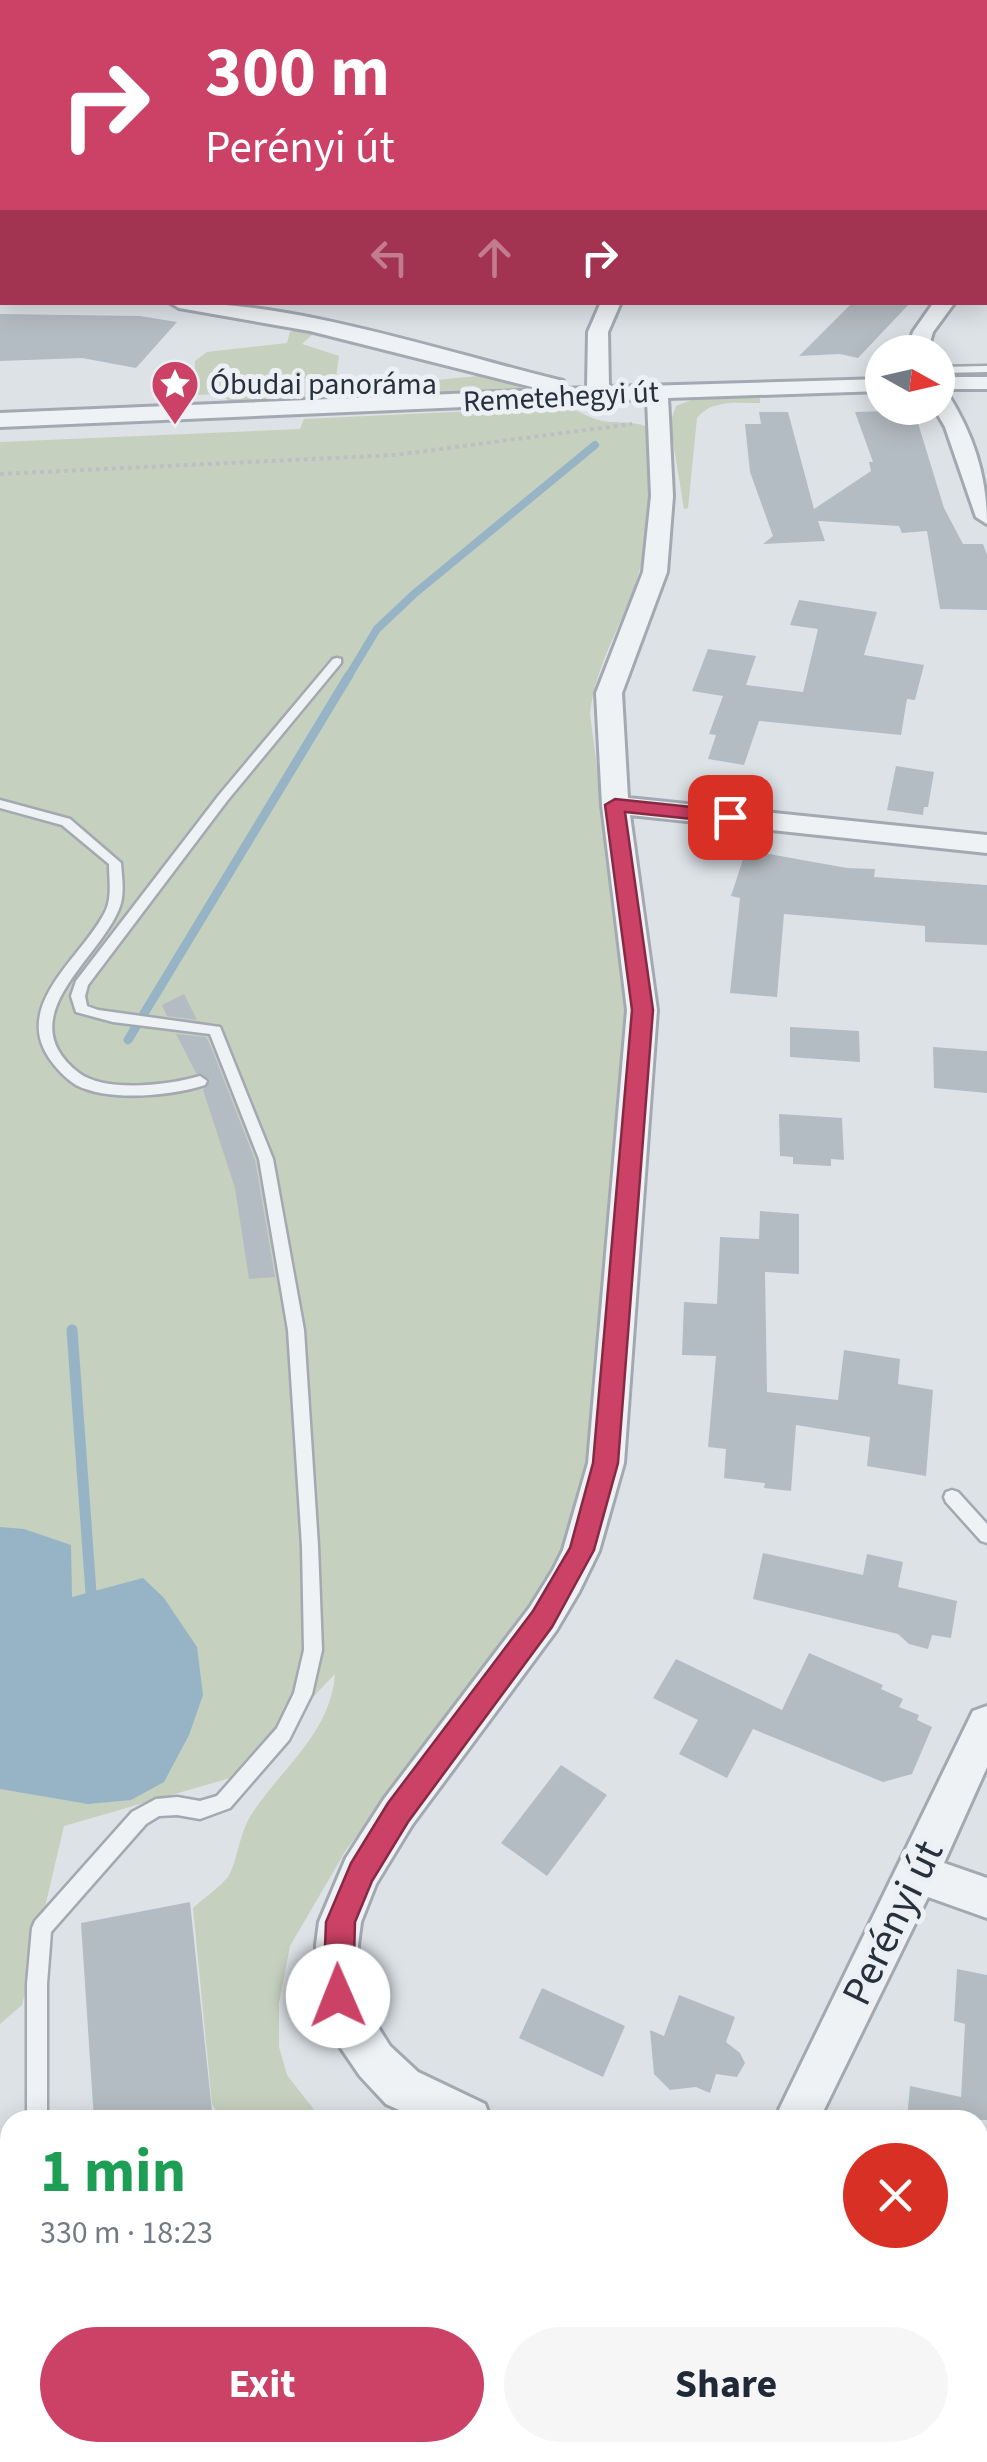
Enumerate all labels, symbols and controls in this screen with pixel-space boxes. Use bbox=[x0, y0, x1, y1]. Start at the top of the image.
text: 300 m bbox=[205, 23, 390, 123]
icon: right bbox=[40, 40, 170, 170]
text: Perényi út bbox=[205, 116, 395, 180]
icon: left bbox=[362, 230, 417, 285]
icon: ahead bbox=[467, 230, 522, 285]
icon: right bbox=[572, 230, 627, 285]
north arrow bbox=[865, 335, 955, 425]
map controls bbox=[865, 335, 955, 425]
place icon: Óbudai panoráma bbox=[149, 358, 201, 426]
place label: Óbudai panoráma bbox=[210, 363, 437, 406]
street label: Remetehegyi út bbox=[462, 370, 660, 424]
pin bbox=[688, 775, 773, 860]
icon: arrive bbox=[703, 790, 758, 845]
street label: Perényi út bbox=[827, 1830, 959, 2016]
position arrow bbox=[286, 1944, 390, 2048]
text: 1 min bbox=[40, 2130, 186, 2215]
button: close bbox=[843, 2143, 948, 2248]
text: 330 m · 18:23 bbox=[40, 2210, 213, 2256]
button: Exit bbox=[40, 2327, 484, 2442]
button: Share bbox=[504, 2327, 948, 2442]

